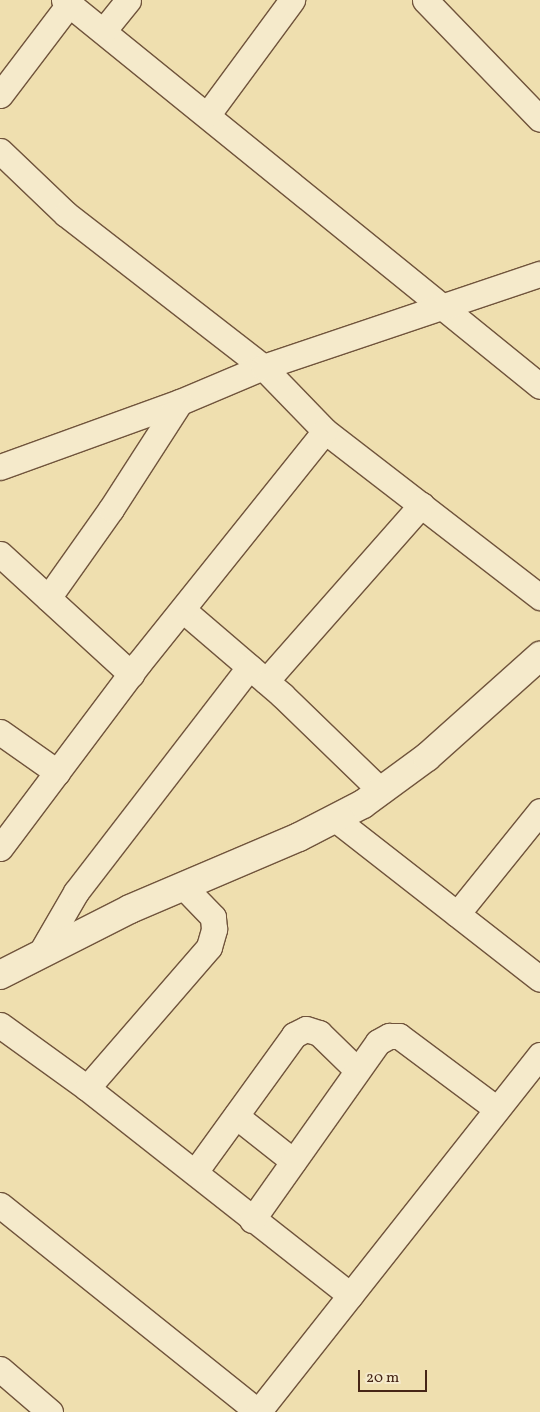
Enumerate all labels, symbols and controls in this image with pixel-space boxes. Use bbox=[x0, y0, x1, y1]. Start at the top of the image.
scale bar bbox=[360, 1360, 429, 1392]
text: 20 m bbox=[366, 1368, 399, 1389]

